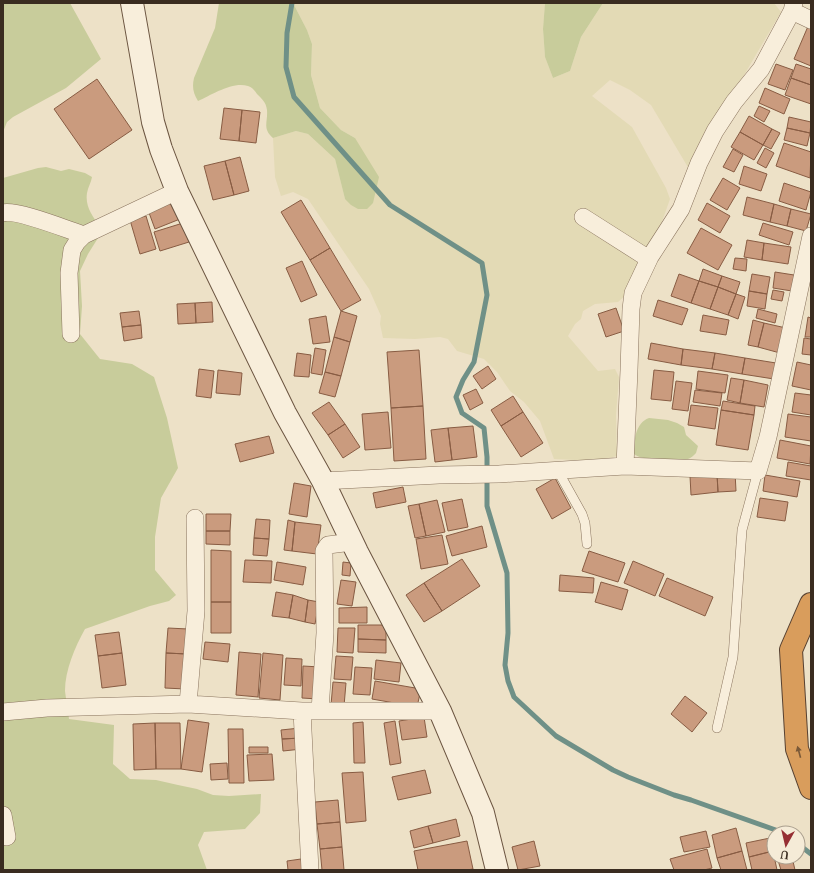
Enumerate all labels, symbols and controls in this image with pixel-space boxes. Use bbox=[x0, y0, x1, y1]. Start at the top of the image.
one-way arrow bbox=[795, 745, 801, 758]
north arrow bbox=[766, 825, 806, 865]
text: U bbox=[779, 847, 790, 862]

